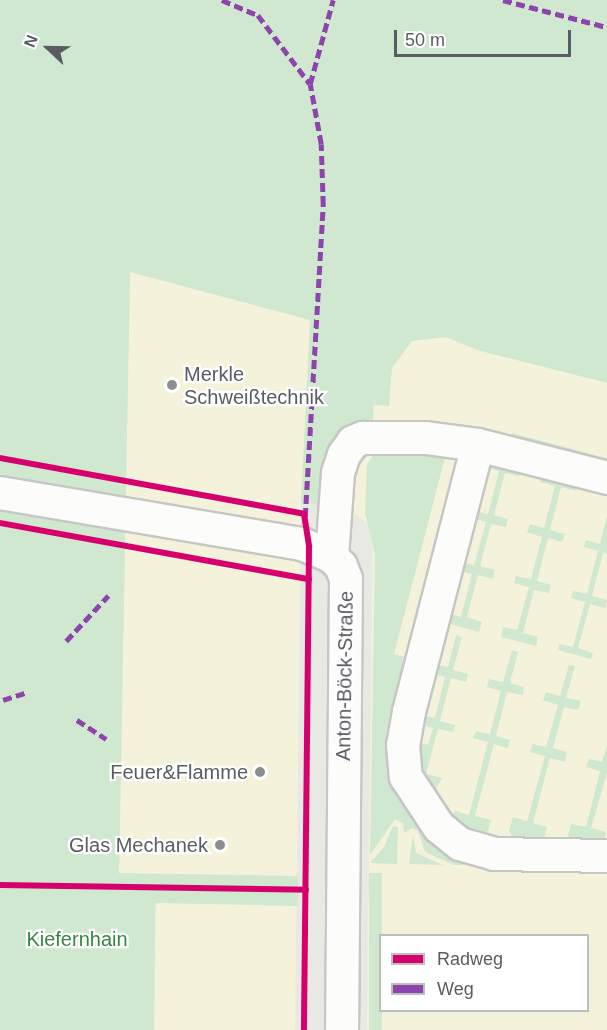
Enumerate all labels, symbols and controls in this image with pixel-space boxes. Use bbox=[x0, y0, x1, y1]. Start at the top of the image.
north arrow bbox=[18, 18, 78, 78]
scale bar bbox=[397, 18, 574, 56]
text: 50 m bbox=[405, 30, 445, 50]
text: N bbox=[21, 33, 41, 50]
place label: Merkle Schweißtechnik bbox=[184, 362, 324, 409]
marker: Merkle Schweißtechnik bbox=[165, 378, 179, 392]
street label: Anton-Böck-Straße bbox=[332, 591, 358, 761]
place label: Feuer&Flamme bbox=[110, 760, 248, 784]
marker: Feuer&Flamme bbox=[253, 765, 267, 779]
place label: Glas Mechanek bbox=[69, 833, 208, 857]
marker: Glas Mechanek bbox=[213, 838, 227, 852]
park label: Kiefernhain bbox=[26, 927, 128, 951]
legend bbox=[379, 934, 589, 1012]
text: Radweg bbox=[437, 949, 503, 969]
text: Weg bbox=[437, 979, 474, 999]

